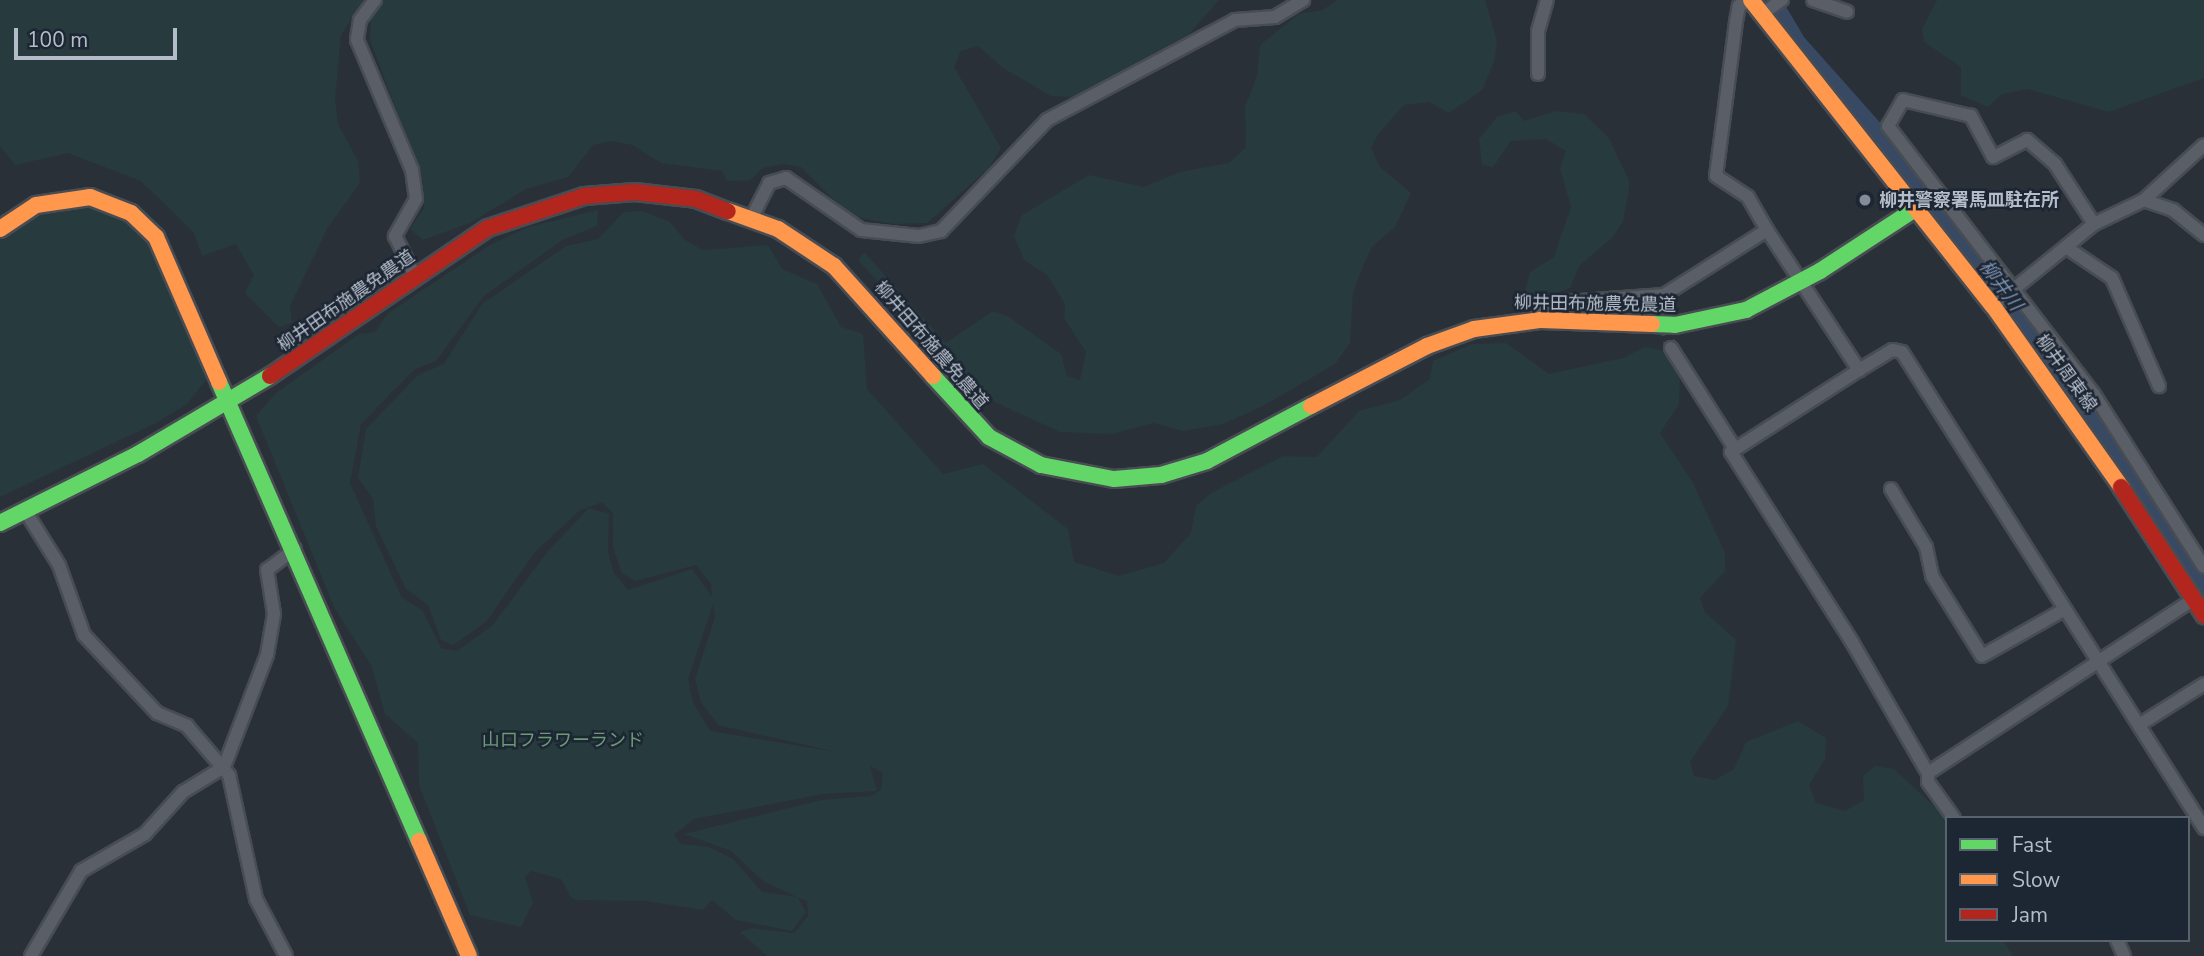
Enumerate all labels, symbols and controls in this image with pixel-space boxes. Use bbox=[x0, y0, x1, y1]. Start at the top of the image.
scale bar bbox=[18, 14, 180, 58]
text: 100 m bbox=[27, 26, 88, 54]
place label: 柳井警察署馬皿駐在所 bbox=[1879, 189, 2059, 211]
marker: 柳井警察署馬皿駐在所 bbox=[1857, 192, 1873, 208]
street label: 柳井田布施農免農道 bbox=[273, 246, 419, 356]
water label: 柳井川 bbox=[1974, 256, 2026, 316]
street label: 柳井田布施農免農道 bbox=[870, 277, 992, 413]
street label: 柳井田布施農免農道 bbox=[1514, 292, 1676, 316]
street label: 柳井周東線 bbox=[2031, 330, 2101, 416]
park label: 山口フラワーランド bbox=[482, 729, 644, 751]
legend bbox=[1945, 816, 2190, 942]
text: Fast bbox=[2012, 831, 2052, 859]
text: Slow bbox=[2012, 866, 2060, 894]
text: Jam bbox=[2012, 901, 2048, 929]

